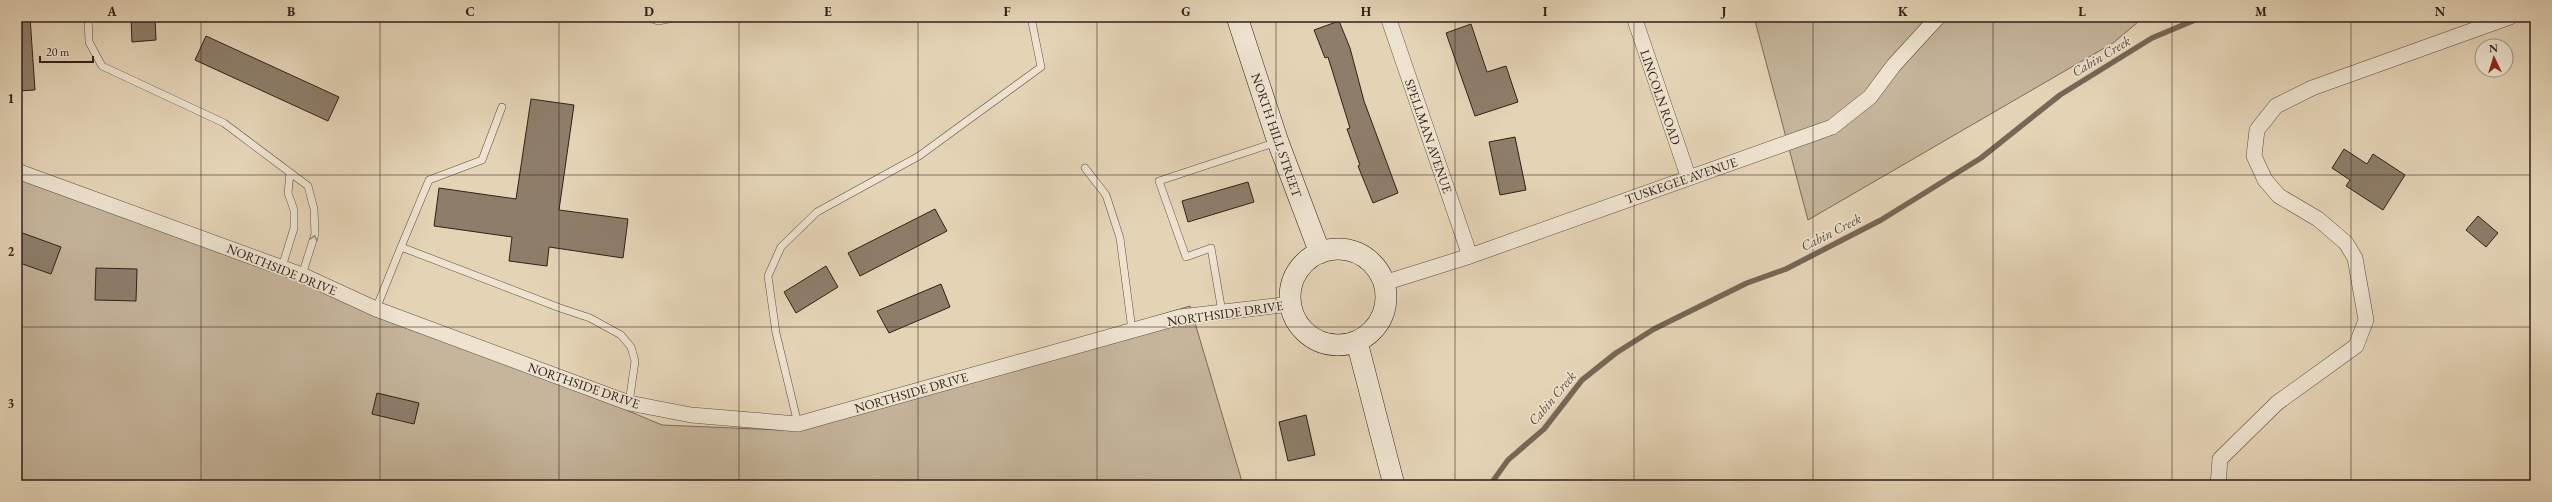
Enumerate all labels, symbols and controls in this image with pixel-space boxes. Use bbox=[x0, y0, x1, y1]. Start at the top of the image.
text: A bbox=[106, 3, 117, 20]
text: B bbox=[287, 3, 295, 20]
text: C bbox=[465, 3, 475, 20]
text: D bbox=[644, 3, 654, 20]
text: E bbox=[824, 3, 832, 20]
text: F bbox=[1003, 3, 1011, 20]
text: G bbox=[1181, 3, 1191, 20]
text: H bbox=[1361, 3, 1372, 20]
text: I bbox=[1543, 3, 1548, 20]
text: J bbox=[1720, 3, 1727, 20]
text: K bbox=[1898, 3, 1909, 20]
text: L bbox=[2078, 3, 2086, 20]
text: M bbox=[2255, 3, 2267, 20]
text: N bbox=[2435, 3, 2446, 20]
water label: Cabin Creek bbox=[2068, 31, 2134, 81]
scale bar bbox=[40, 38, 93, 64]
north arrow bbox=[2474, 38, 2514, 78]
text: N bbox=[2488, 41, 2498, 55]
text: 20 m bbox=[46, 44, 70, 60]
street label: LINCOLN ROAD bbox=[1636, 47, 1685, 147]
street label: NORTH HILL STREET bbox=[1247, 71, 1306, 200]
street label: SPELLMAN AVENUE bbox=[1401, 77, 1456, 196]
text: 1 bbox=[8, 90, 15, 107]
street label: TUSKEGEE AVENUE bbox=[1623, 153, 1740, 208]
water label: Cabin Creek bbox=[1798, 209, 1865, 255]
one-way arrow bbox=[309, 234, 317, 241]
street label: NORTHSIDE DRIVE bbox=[224, 240, 339, 299]
text: 2 bbox=[8, 243, 15, 260]
street label: NORTHSIDE DRIVE bbox=[1166, 297, 1284, 330]
street label: NORTHSIDE DRIVE bbox=[526, 358, 642, 413]
water label: Cabin Creek bbox=[1524, 367, 1580, 429]
street label: NORTHSIDE DRIVE bbox=[852, 368, 970, 417]
text: 3 bbox=[8, 395, 15, 412]

